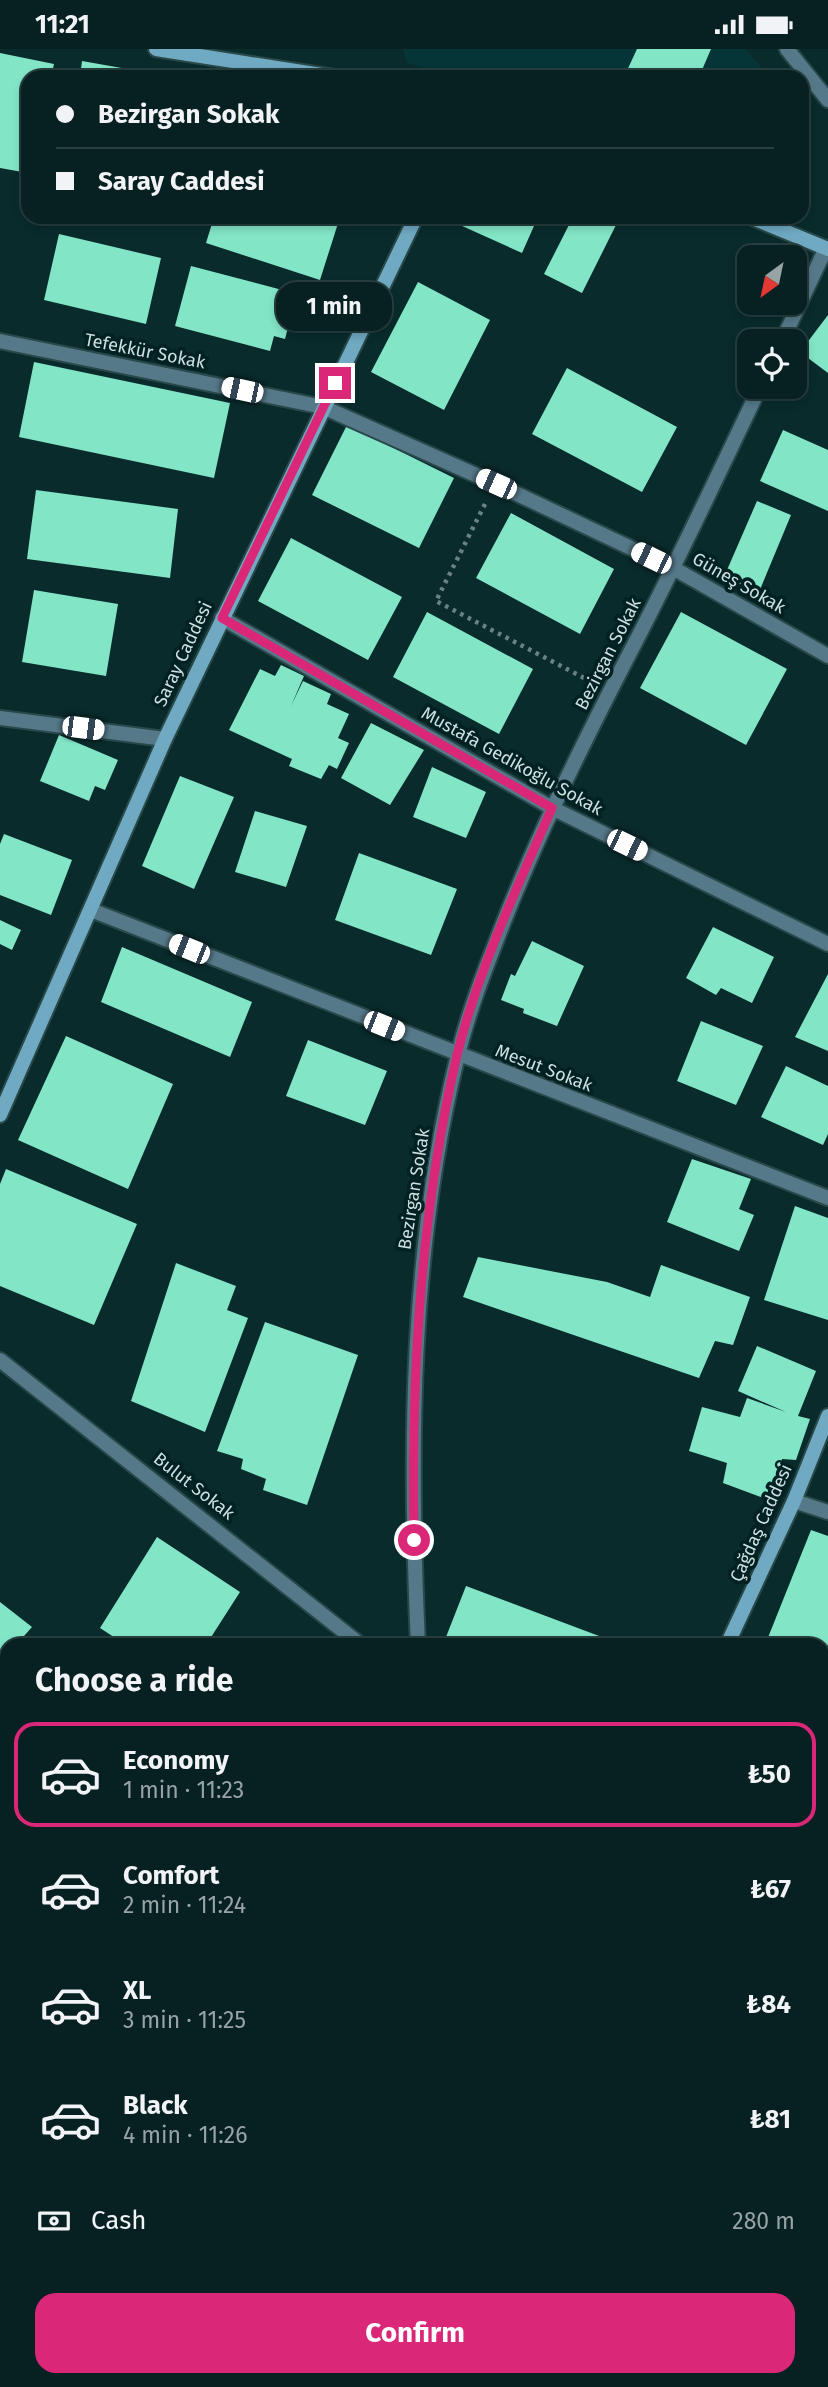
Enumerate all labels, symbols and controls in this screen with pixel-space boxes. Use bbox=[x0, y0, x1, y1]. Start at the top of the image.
text: 11:21 bbox=[35, 9, 90, 40]
text: Bezirgan Sokak bbox=[98, 99, 279, 130]
text: Saray Caddesi bbox=[98, 166, 265, 197]
north arrow bbox=[737, 245, 807, 315]
map controls bbox=[737, 245, 807, 399]
callout: 1 min bbox=[277, 281, 393, 331]
text: 1 min bbox=[306, 292, 362, 320]
street label: Tefekkür Sokak bbox=[83, 329, 208, 374]
button: locate bbox=[737, 329, 807, 399]
route end bbox=[319, 367, 351, 399]
car bbox=[220, 375, 265, 405]
car bbox=[473, 466, 520, 502]
car bbox=[628, 539, 675, 577]
street label: Güneş Sokak bbox=[689, 548, 790, 619]
street label: Bezirgan Sokak bbox=[570, 594, 646, 714]
street label: Saray Caddesi bbox=[149, 598, 217, 710]
street label: Mustafa Gedikoğlu Sokak bbox=[417, 702, 607, 820]
car bbox=[61, 715, 106, 741]
car bbox=[604, 826, 651, 864]
car bbox=[166, 931, 213, 967]
car bbox=[361, 1008, 408, 1044]
street label: Mesut Sokak bbox=[492, 1039, 596, 1097]
street label: Bezirgan Sokak bbox=[394, 1126, 435, 1251]
street label: Bulut Sokak bbox=[149, 1448, 239, 1525]
street label: Çağdaş Caddesi bbox=[725, 1461, 797, 1585]
route start bbox=[398, 1524, 430, 1556]
text: Choose a ride bbox=[35, 1661, 233, 1699]
icon: car bbox=[39, 1743, 102, 1806]
text: Economy bbox=[123, 1745, 229, 1776]
text: ₺50 bbox=[747, 1759, 791, 1790]
text: 1 min · 11:23 bbox=[123, 1776, 244, 1804]
icon: car bbox=[39, 1858, 102, 1921]
text: Comfort bbox=[123, 1860, 219, 1891]
text: ₺67 bbox=[750, 1874, 791, 1905]
text: 2 min · 11:24 bbox=[123, 1891, 246, 1919]
icon: car bbox=[39, 1973, 102, 2036]
text: XL bbox=[123, 1975, 151, 2006]
text: ₺84 bbox=[746, 1989, 791, 2020]
text: 3 min · 11:25 bbox=[123, 2006, 246, 2034]
icon: car bbox=[39, 2088, 102, 2151]
text: Black bbox=[123, 2090, 188, 2121]
text: ₺81 bbox=[749, 2104, 791, 2135]
text: 4 min · 11:26 bbox=[123, 2121, 247, 2149]
icon: cash bbox=[35, 2202, 73, 2240]
text: Cash bbox=[91, 2205, 147, 2236]
text: 280 m bbox=[732, 2207, 795, 2235]
button: Confirm bbox=[35, 2293, 795, 2373]

